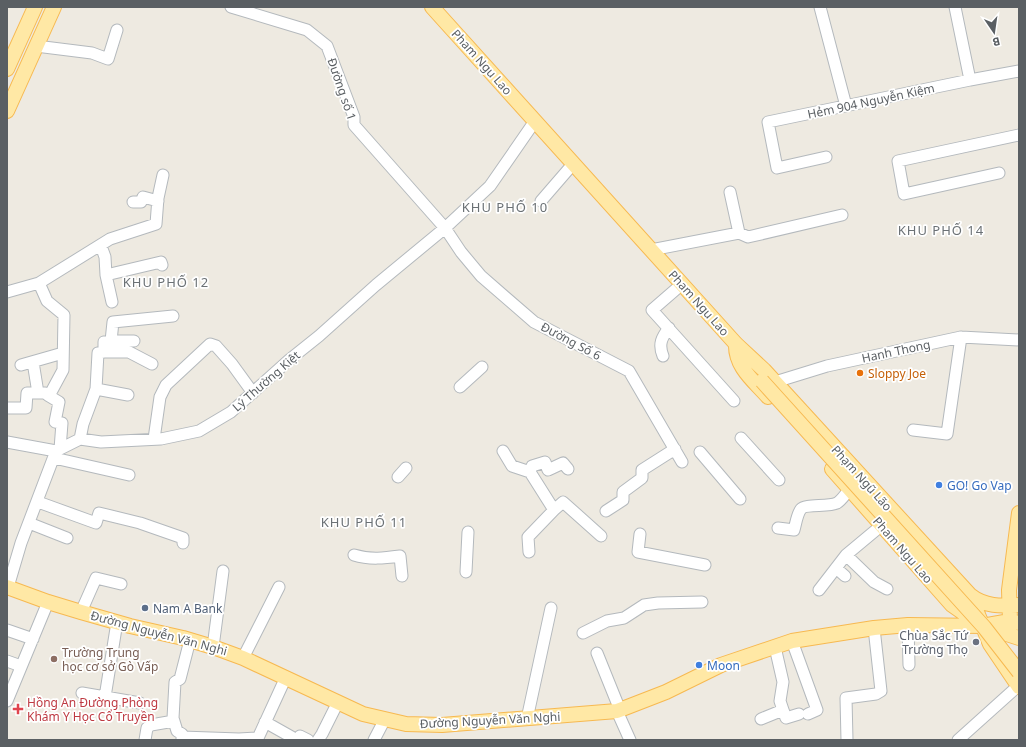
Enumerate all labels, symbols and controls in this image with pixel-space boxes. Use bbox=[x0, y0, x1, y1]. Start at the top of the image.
north arrow bbox=[974, 12, 1014, 52]
street label: Pham Ngu Lao bbox=[448, 25, 516, 99]
text: B bbox=[991, 34, 1002, 50]
street label: Đường số 1 bbox=[323, 55, 361, 123]
street label: Hẻm 904 Nguyễn Kiệm bbox=[806, 79, 936, 123]
district label: KHU PHỐ 10 bbox=[462, 198, 548, 216]
district label: KHU PHỐ 14 bbox=[898, 221, 984, 239]
street label: Pham Ngu Lao bbox=[665, 266, 733, 340]
district label: KHU PHỐ 12 bbox=[123, 273, 209, 291]
street label: Đường Số 6 bbox=[538, 318, 604, 364]
street label: Hanh Thong bbox=[860, 335, 932, 367]
street label: Lý Thường Kiệt bbox=[228, 346, 304, 415]
place label: Sloppy Joe bbox=[868, 365, 926, 382]
marker: Sloppy Joe bbox=[855, 368, 865, 378]
street label: Phạm Ngũ Lão bbox=[828, 441, 896, 515]
place label: GO! Go Vap bbox=[947, 477, 1012, 494]
marker: GO! Go Vap bbox=[934, 480, 944, 490]
district label: KHU PHỐ 11 bbox=[321, 513, 407, 531]
street label: Pham Ngu Lao bbox=[869, 513, 937, 587]
place label: Nam A Bank bbox=[153, 600, 223, 617]
marker: Nam A Bank bbox=[140, 603, 150, 613]
street label: Đường Nguyễn Văn Nghi bbox=[89, 607, 229, 659]
place label: Chùa Sắc Tứ Trường Thọ bbox=[899, 627, 969, 658]
marker: Chùa Sắc Tứ Trường Thọ bbox=[971, 637, 981, 647]
place label: Trường Trung học cơ sở Gò Vấp bbox=[62, 644, 158, 675]
marker: Trường Trung học cơ sở Gò Vấp bbox=[49, 654, 59, 664]
place label: Moon bbox=[707, 657, 740, 674]
marker: Moon bbox=[694, 660, 704, 670]
place label: Hồng An Đường Phòng Khám Y Học Cổ Truyền bbox=[27, 694, 158, 725]
marker: Hồng An Đường Phòng Khám Y Học Cổ Truyền bbox=[12, 703, 24, 715]
street label: Đường Nguyễn Văn Nghi bbox=[419, 708, 561, 732]

